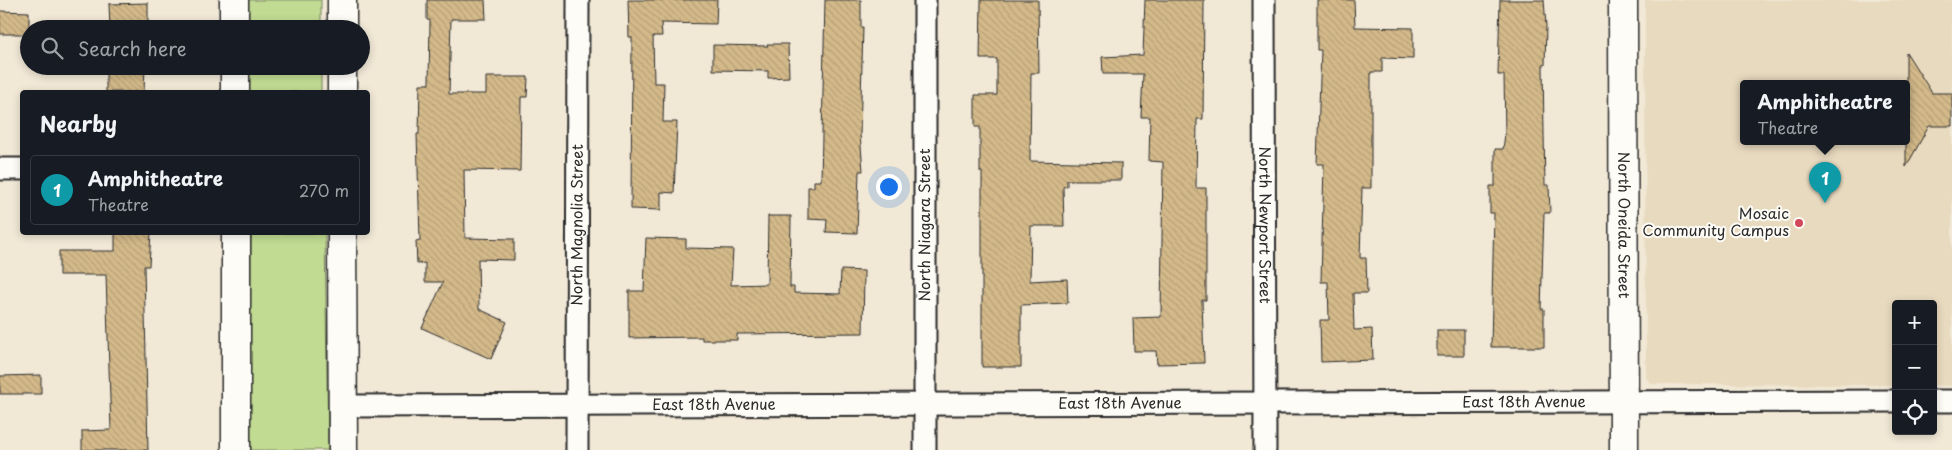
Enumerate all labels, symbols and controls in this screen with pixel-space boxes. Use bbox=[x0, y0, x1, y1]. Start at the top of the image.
search box bbox=[20, 20, 370, 75]
icon: search bbox=[38, 34, 66, 62]
text: Search here bbox=[78, 34, 187, 62]
popup bbox=[1740, 80, 1910, 145]
text: Amphitheatre bbox=[1757, 87, 1893, 115]
text: Nearby bbox=[40, 107, 117, 139]
text: Theatre bbox=[1757, 115, 1818, 139]
street label: North Magnolia Street bbox=[564, 144, 588, 306]
street label: North Newport Street bbox=[1254, 146, 1278, 304]
street label: North Niagara Street bbox=[912, 148, 935, 302]
street label: North Oneida Street bbox=[1613, 152, 1637, 298]
pin: 1 bbox=[1809, 162, 1841, 203]
text: Amphitheatre bbox=[88, 164, 223, 192]
your location bbox=[876, 174, 902, 200]
text: 1 bbox=[53, 178, 61, 202]
text: 270 m bbox=[299, 178, 349, 202]
text: Theatre bbox=[88, 192, 149, 216]
place label: Mosaic Community Campus bbox=[1642, 201, 1789, 241]
marker: Mosaic Community Campus bbox=[1793, 217, 1805, 229]
map controls bbox=[1892, 300, 1937, 435]
button: + bbox=[1892, 300, 1937, 345]
button: − bbox=[1892, 345, 1937, 390]
street label: East 18th Avenue bbox=[1462, 389, 1586, 412]
street label: East 18th Avenue bbox=[1058, 390, 1182, 414]
button: locate bbox=[1892, 390, 1937, 435]
street label: East 18th Avenue bbox=[652, 392, 776, 415]

